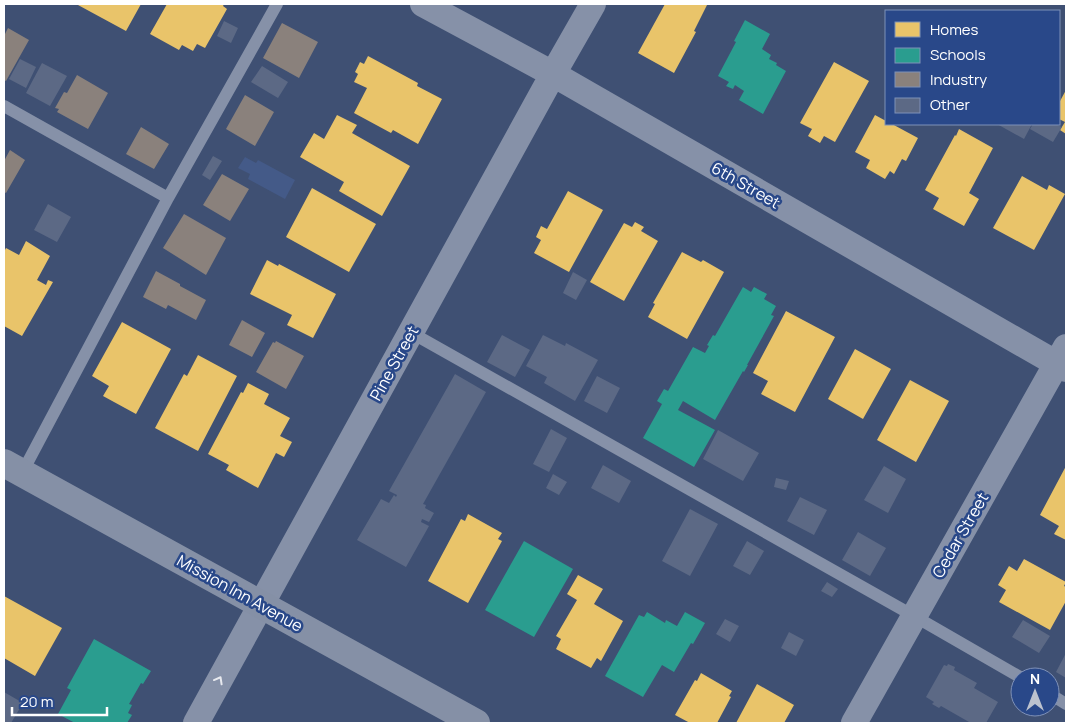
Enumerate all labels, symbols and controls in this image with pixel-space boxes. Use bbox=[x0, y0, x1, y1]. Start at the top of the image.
legend bbox=[885, 10, 1060, 125]
text: Homes bbox=[930, 19, 979, 40]
text: Schools bbox=[930, 44, 986, 65]
text: Industry bbox=[930, 69, 987, 90]
text: Other bbox=[930, 94, 971, 115]
street label: 6th Street bbox=[708, 156, 784, 214]
street label: Pine Street bbox=[364, 322, 424, 404]
street label: Cedar Street bbox=[927, 488, 993, 582]
street label: Mission Inn Avenue bbox=[173, 549, 307, 637]
north arrow bbox=[1010, 667, 1060, 717]
text: N bbox=[1030, 669, 1040, 688]
one-way arrow bbox=[213, 677, 223, 686]
scale bar bbox=[12, 684, 108, 716]
text: 20 m bbox=[20, 691, 53, 712]

